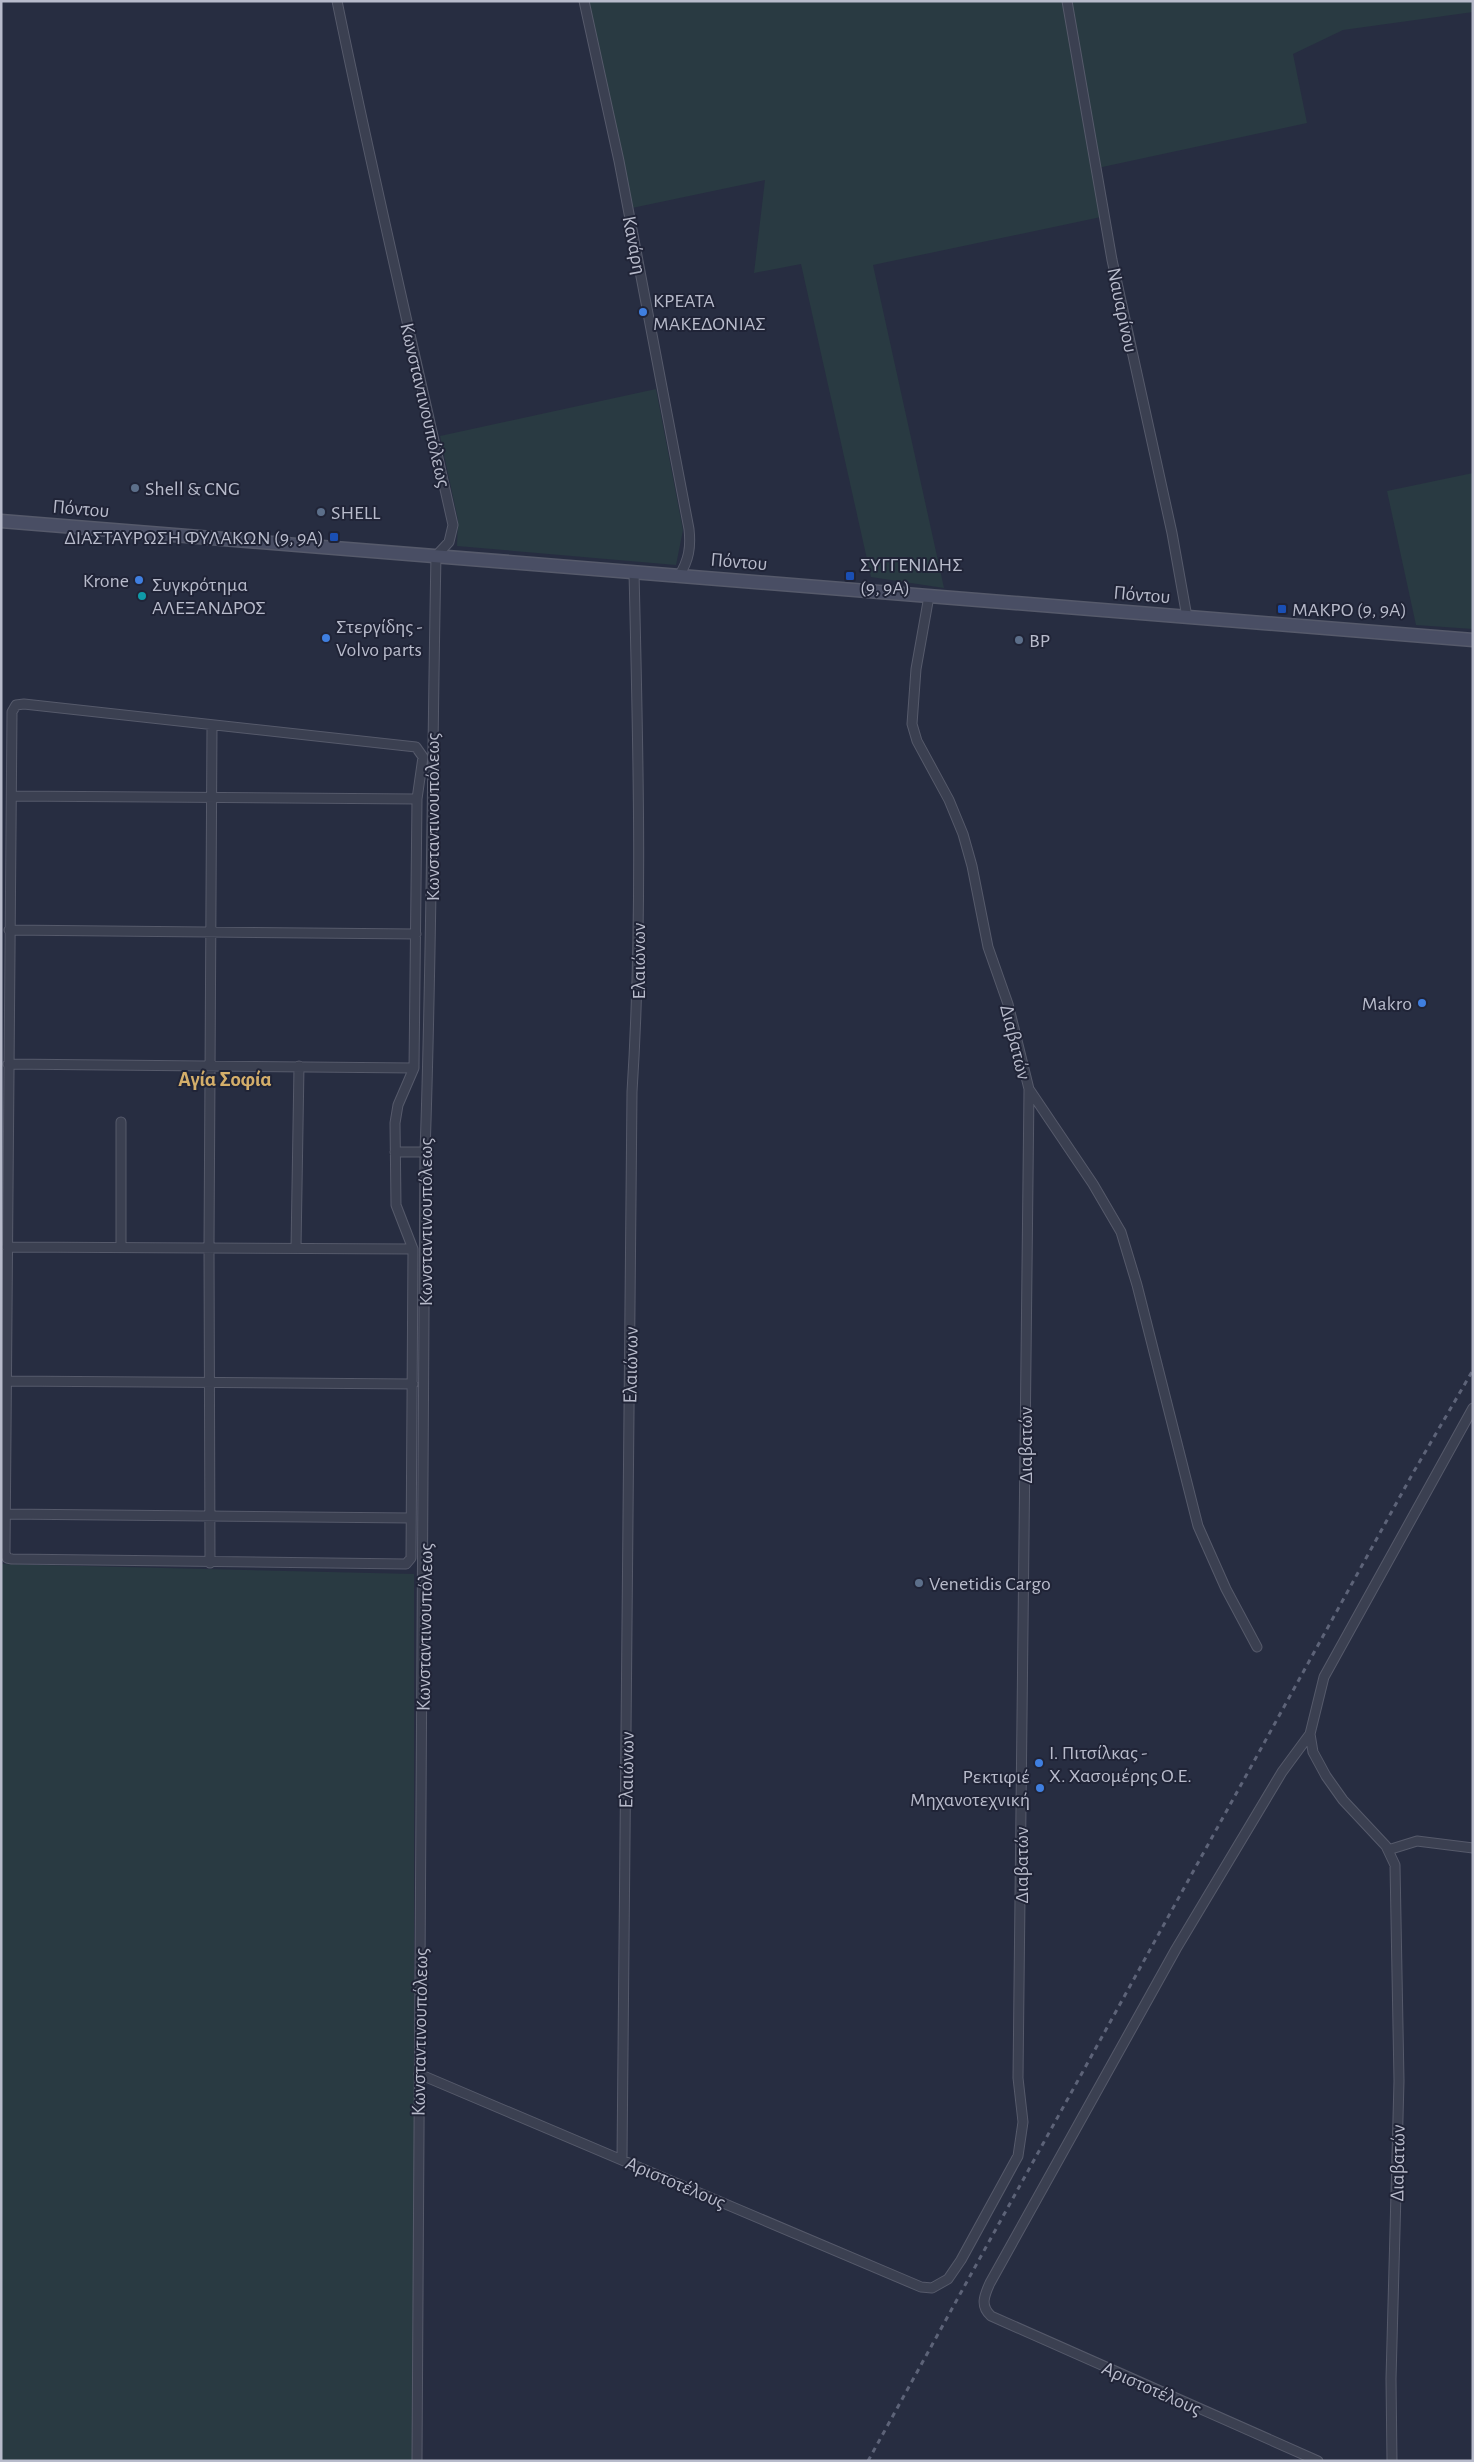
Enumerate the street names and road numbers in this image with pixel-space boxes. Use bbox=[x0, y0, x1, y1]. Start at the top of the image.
street label: Κανάρη bbox=[619, 214, 649, 276]
street label: Ναυαρίνου bbox=[1103, 266, 1141, 354]
street label: Κωνσταντινουπόλεως bbox=[396, 321, 454, 490]
street label: Πόντου bbox=[52, 497, 110, 521]
street label: Πόντου bbox=[710, 550, 768, 574]
street label: Πόντου bbox=[1113, 583, 1171, 607]
street label: Κωνσταντινουπόλεως bbox=[423, 733, 443, 901]
street label: Ελαιώνων bbox=[629, 923, 649, 999]
street label: Διαβατών bbox=[996, 1003, 1034, 1082]
street label: Κωνσταντινουπόλεως bbox=[416, 1138, 436, 1306]
street label: Ελαιώνων bbox=[620, 1326, 642, 1404]
street label: Διαβατών bbox=[1016, 1407, 1036, 1483]
street label: Κωνσταντινουπόλεως bbox=[414, 1542, 436, 1711]
street label: Ελαιώνων bbox=[616, 1731, 638, 1809]
street label: Διαβατών bbox=[1012, 1827, 1032, 1903]
street label: Κωνσταντινουπόλεως bbox=[409, 1947, 431, 2116]
street label: Διαβατών bbox=[1387, 2124, 1409, 2202]
street label: Αριστοτέλους bbox=[623, 2153, 729, 2213]
street label: Αριστοτέλους bbox=[1099, 2358, 1204, 2420]

